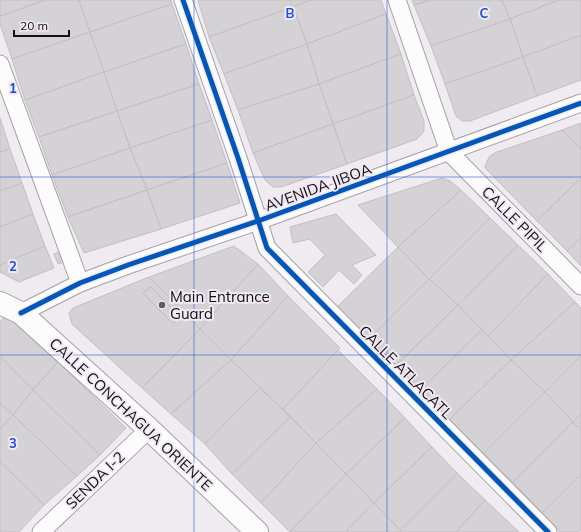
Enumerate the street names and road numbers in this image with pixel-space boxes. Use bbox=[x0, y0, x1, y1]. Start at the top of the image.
street label: AVENIDA JIBOA bbox=[262, 159, 374, 215]
street label: CALLE PIPIL bbox=[478, 182, 552, 256]
street label: CALLE ATLACATL bbox=[355, 321, 457, 423]
street label: CALLE CONCHAGUA ORIENTE bbox=[46, 333, 217, 495]
street label: SENDA I-2 bbox=[62, 447, 128, 513]

